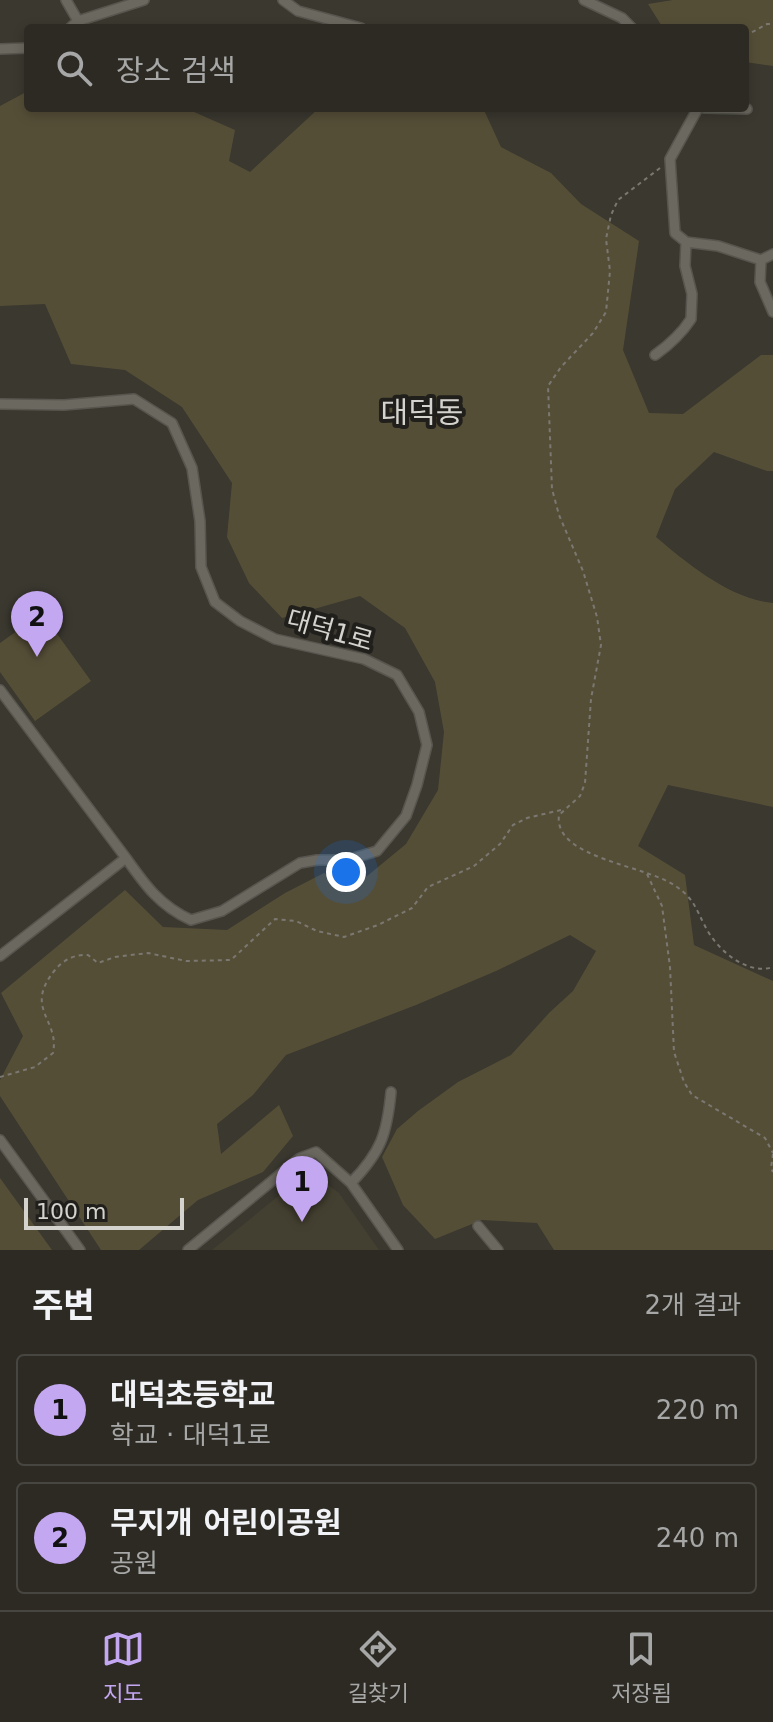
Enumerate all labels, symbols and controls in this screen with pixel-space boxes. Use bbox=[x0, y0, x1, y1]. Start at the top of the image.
search box bbox=[24, 24, 749, 112]
icon: search bbox=[52, 46, 96, 90]
text: 장소 검색 bbox=[116, 53, 236, 88]
district label: 대덕동 bbox=[381, 395, 463, 430]
pin: 2 bbox=[11, 591, 63, 657]
street label: 대덕1로 bbox=[283, 603, 377, 657]
your location bbox=[326, 852, 366, 892]
pin: 1 bbox=[276, 1156, 328, 1222]
scale bar bbox=[24, 1194, 184, 1230]
text: 100 m bbox=[36, 1199, 106, 1224]
text: 주변 bbox=[32, 1285, 95, 1325]
text: 2개 결과 bbox=[644, 1290, 741, 1320]
text: 대덕초등학교 bbox=[110, 1377, 276, 1412]
text: 1 bbox=[51, 1395, 69, 1425]
text: 220 m bbox=[656, 1395, 739, 1425]
text: 학교 · 대덕1로 bbox=[110, 1420, 271, 1450]
text: 무지개 어린이공원 bbox=[110, 1505, 341, 1540]
text: 2 bbox=[51, 1523, 69, 1553]
text: 240 m bbox=[656, 1523, 739, 1553]
text: 공원 bbox=[110, 1548, 158, 1578]
tab: 지도 bbox=[101, 1627, 145, 1707]
tab: 길찾기 bbox=[348, 1627, 408, 1707]
tab: 저장됨 bbox=[611, 1627, 672, 1707]

